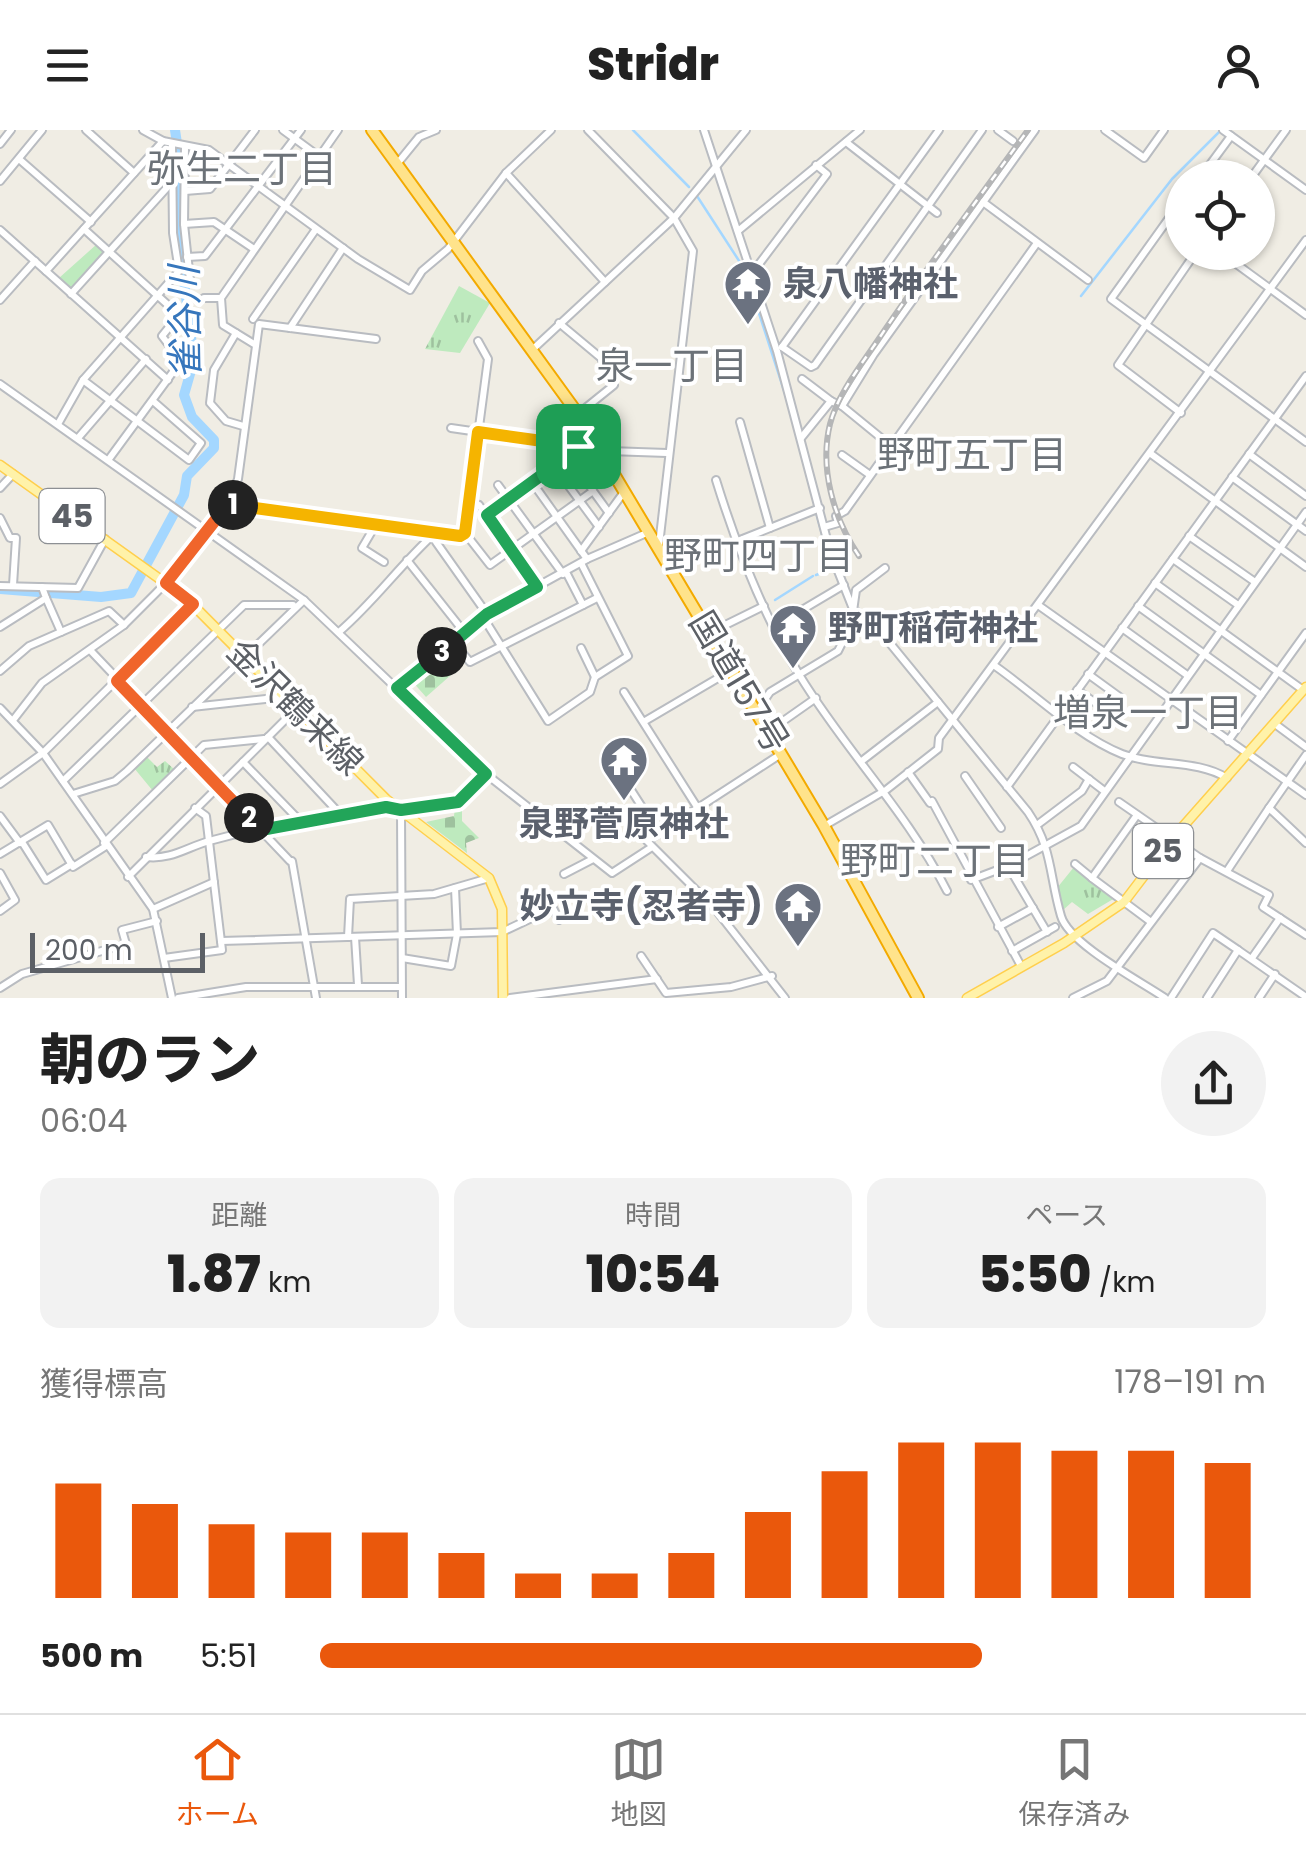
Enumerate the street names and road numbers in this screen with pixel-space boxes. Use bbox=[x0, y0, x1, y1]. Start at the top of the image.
road number: 45 bbox=[40, 489, 104, 543]
street label: 国道157号 bbox=[678, 602, 801, 762]
street label: 金沢鶴来線 bbox=[216, 627, 375, 786]
road number: 25 bbox=[1133, 824, 1193, 878]

